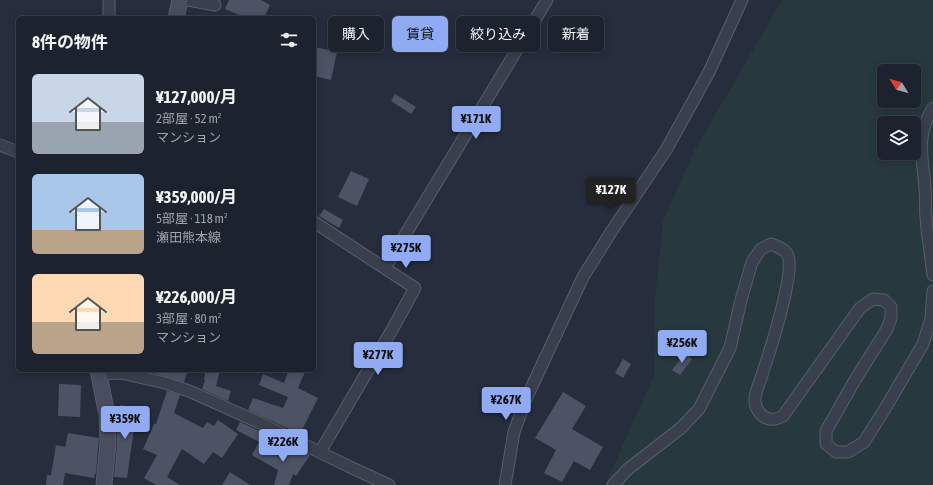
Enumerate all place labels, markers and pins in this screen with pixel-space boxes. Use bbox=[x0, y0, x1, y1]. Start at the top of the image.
pin: ¥171K bbox=[448, 106, 504, 140]
pin: ¥127K bbox=[583, 177, 639, 211]
pin: ¥275K bbox=[378, 235, 434, 269]
pin: ¥256K bbox=[654, 330, 710, 364]
pin: ¥277K bbox=[350, 342, 406, 376]
pin: ¥267K bbox=[478, 387, 534, 421]
pin: ¥359K bbox=[97, 406, 153, 440]
pin: ¥226K bbox=[255, 429, 311, 463]

